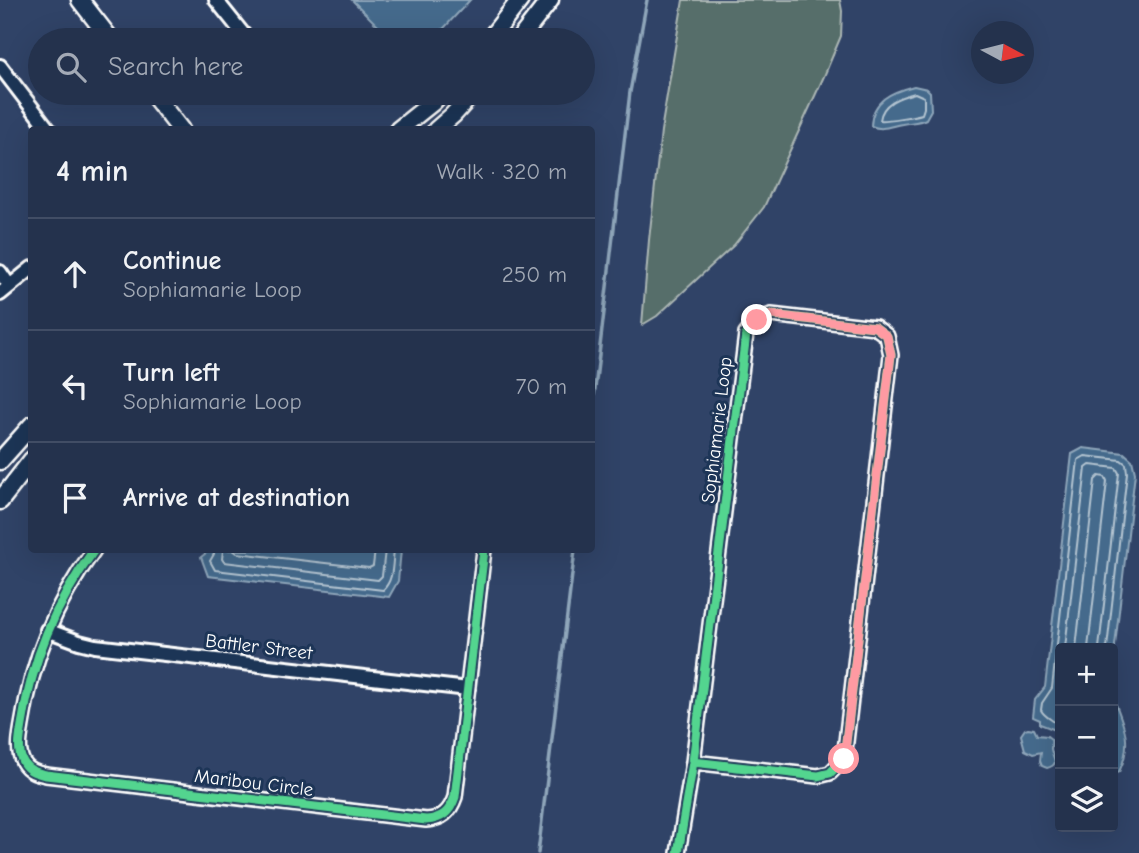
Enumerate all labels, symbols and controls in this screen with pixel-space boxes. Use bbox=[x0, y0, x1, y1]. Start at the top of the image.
north arrow bbox=[971, 21, 1034, 84]
search box bbox=[28, 28, 595, 105]
icon: search bbox=[52, 48, 90, 86]
text: Search here bbox=[108, 52, 243, 82]
text: 4 min bbox=[56, 154, 128, 189]
text: Walk · 320 m bbox=[437, 158, 567, 185]
text: Continue bbox=[123, 246, 221, 276]
icon: ahead bbox=[56, 255, 94, 293]
text: 250 m bbox=[502, 261, 567, 288]
text: Sophiamarie Loop bbox=[123, 276, 302, 303]
route end bbox=[741, 304, 772, 335]
street label: Sophiamarie Loop bbox=[697, 356, 737, 505]
text: Turn left bbox=[123, 358, 220, 388]
icon: left bbox=[56, 367, 94, 405]
text: 70 m bbox=[515, 373, 567, 400]
text: Sophiamarie Loop bbox=[123, 388, 302, 415]
icon: arrive bbox=[56, 479, 94, 517]
text: Arrive at destination bbox=[123, 483, 350, 513]
street label: Battler Street bbox=[204, 630, 314, 665]
map controls bbox=[1055, 643, 1118, 832]
button: + bbox=[1055, 643, 1118, 706]
button: − bbox=[1055, 706, 1118, 769]
route start bbox=[828, 743, 859, 774]
street label: Maribou Circle bbox=[193, 765, 315, 801]
button: layers bbox=[1055, 769, 1118, 832]

